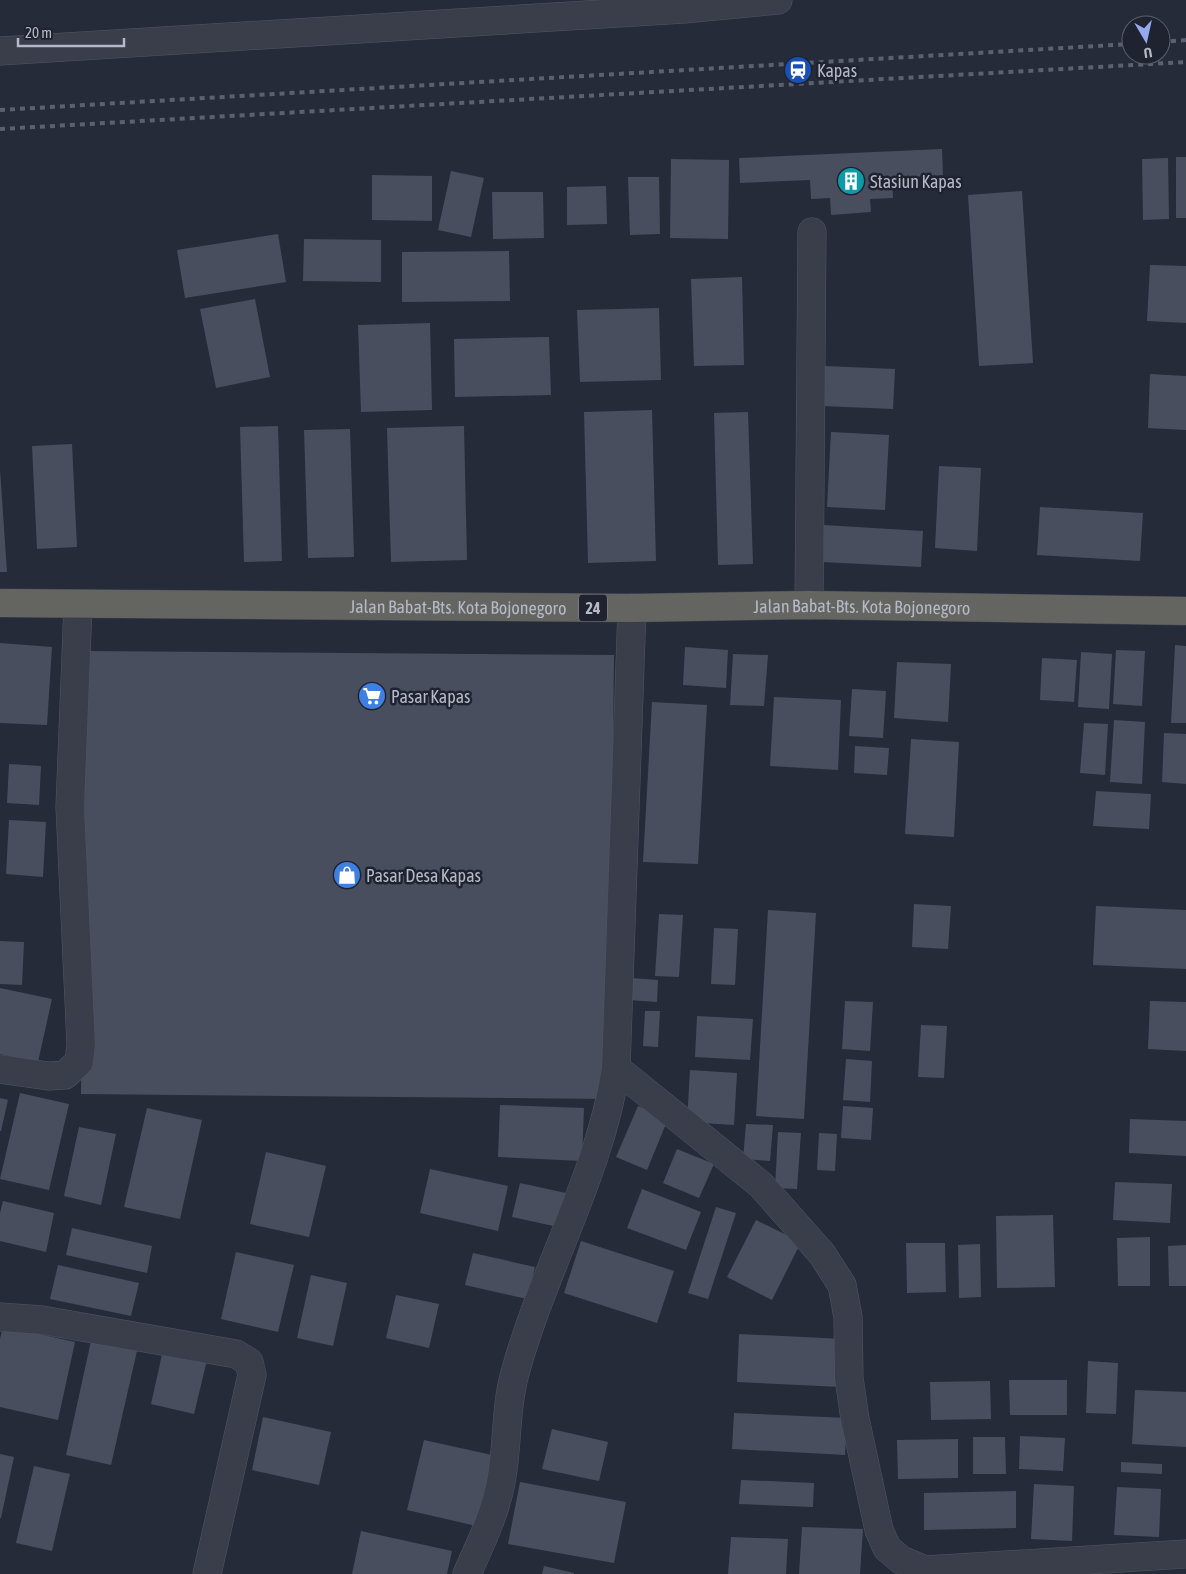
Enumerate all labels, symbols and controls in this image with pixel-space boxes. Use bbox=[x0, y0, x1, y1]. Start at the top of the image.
scale bar bbox=[18, 15, 124, 47]
north arrow bbox=[1121, 15, 1171, 65]
text: 20 m bbox=[25, 24, 52, 41]
text: U bbox=[1143, 44, 1153, 61]
station icon: Kapas bbox=[783, 55, 813, 85]
place label: Kapas bbox=[817, 60, 857, 81]
building icon: Stasiun Kapas bbox=[836, 166, 866, 196]
place label: Stasiun Kapas bbox=[870, 171, 962, 192]
road number: 24 bbox=[579, 594, 607, 622]
street label: Jalan Babat-Bts. Kota Bojonegoro bbox=[753, 594, 971, 618]
street label: Jalan Babat-Bts. Kota Bojonegoro bbox=[349, 595, 567, 618]
supermarket icon: Pasar Kapas bbox=[357, 681, 387, 711]
place label: Pasar Kapas bbox=[391, 686, 470, 707]
shop icon: Pasar Desa Kapas bbox=[332, 860, 362, 890]
place label: Pasar Desa Kapas bbox=[366, 865, 481, 886]

